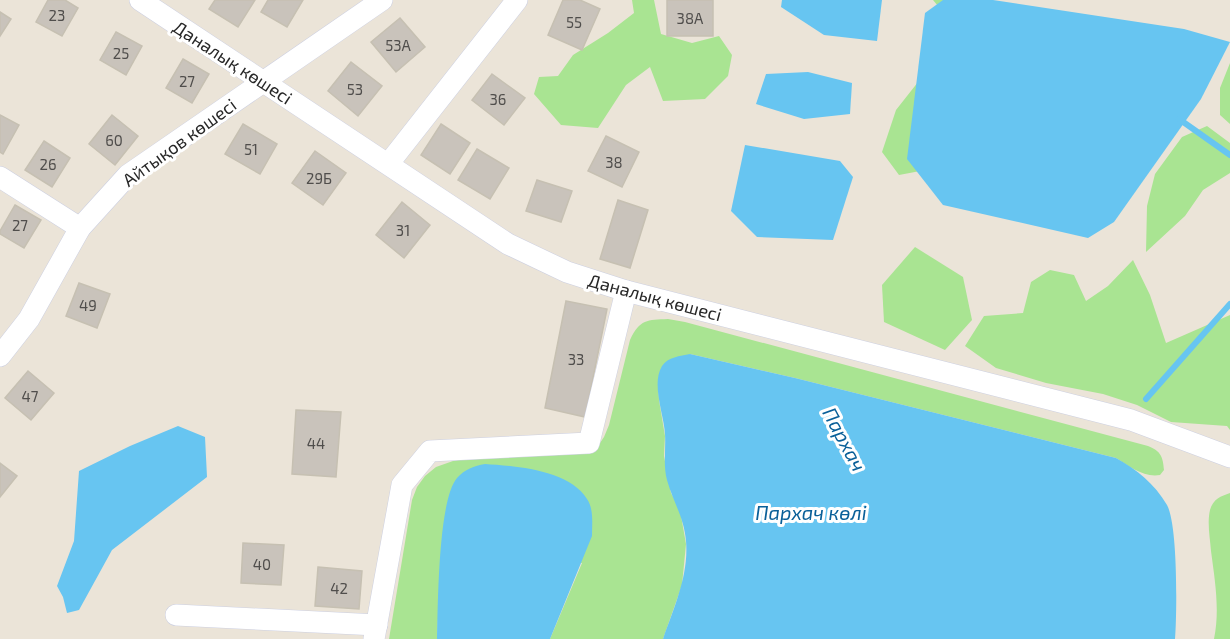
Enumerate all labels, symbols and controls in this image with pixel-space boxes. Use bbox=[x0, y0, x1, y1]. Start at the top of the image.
house number: 23 bbox=[49, 6, 65, 24]
house number: 38А bbox=[677, 9, 704, 27]
house number: 55 bbox=[566, 13, 582, 31]
street label: Даналық көшесі bbox=[169, 15, 297, 109]
house number: 53А bbox=[385, 36, 412, 54]
house number: 25 bbox=[113, 44, 129, 62]
house number: 27 bbox=[179, 72, 195, 90]
house number: 53 bbox=[347, 80, 363, 98]
house number: 36 bbox=[490, 90, 506, 108]
street label: Айтықов көшесі bbox=[118, 93, 240, 191]
house number: 60 bbox=[105, 131, 123, 149]
house number: 51 bbox=[244, 140, 258, 158]
house number: 38 bbox=[605, 153, 623, 171]
house number: 26 bbox=[39, 155, 57, 173]
house number: 29Б bbox=[306, 169, 332, 187]
house number: 27 bbox=[12, 216, 28, 234]
house number: 31 bbox=[396, 221, 410, 239]
street label: Даналық көшесі bbox=[586, 269, 724, 325]
house number: 49 bbox=[79, 296, 97, 314]
house number: 33 bbox=[568, 350, 584, 368]
house number: 47 bbox=[22, 387, 39, 405]
water label: Пархач bbox=[818, 403, 872, 475]
house number: 44 bbox=[307, 434, 325, 452]
water label: Пархач көлі bbox=[755, 500, 867, 524]
house number: 40 bbox=[253, 555, 271, 573]
house number: 42 bbox=[330, 579, 348, 597]

